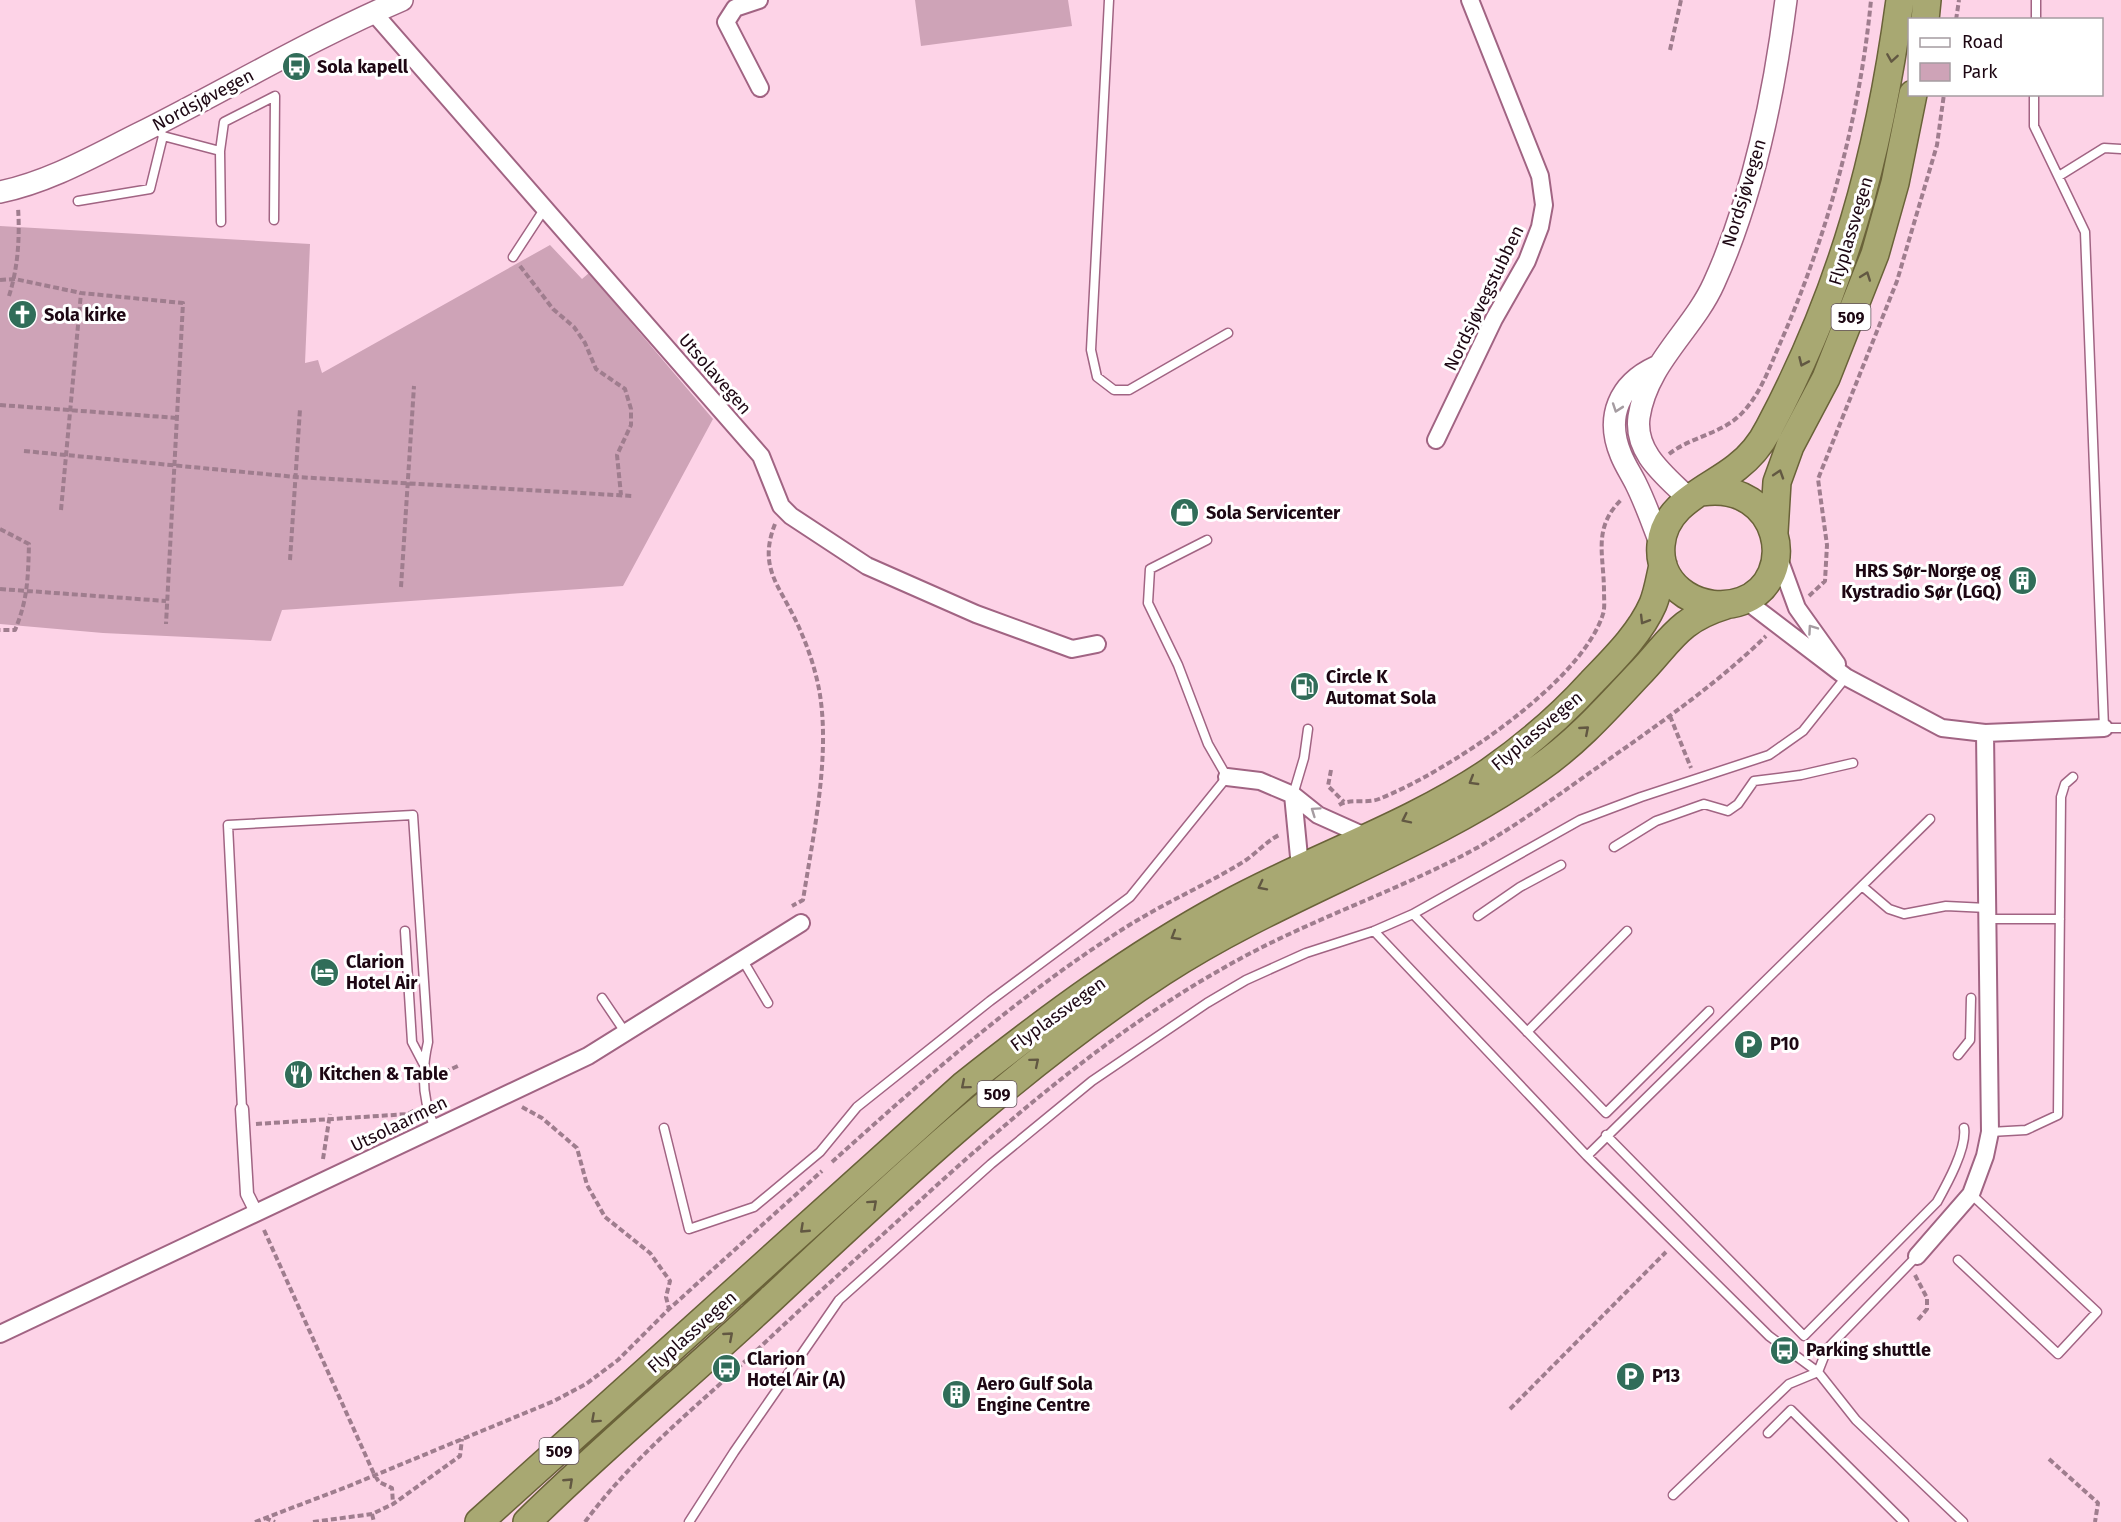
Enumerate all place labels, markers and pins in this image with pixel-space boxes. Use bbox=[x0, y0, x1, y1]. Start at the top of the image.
bus stop icon: Sola kapell bbox=[280, 51, 312, 83]
place label: Sola kapell bbox=[317, 56, 409, 78]
church icon: Sola kirke bbox=[7, 299, 39, 331]
place label: Sola kirke bbox=[44, 304, 126, 326]
shop icon: Sola Servicenter bbox=[1169, 497, 1201, 529]
place label: Sola Servicenter bbox=[1206, 502, 1341, 524]
place label: HRS Sør-Norge og Kystradio Sør (LGQ) bbox=[1841, 560, 2001, 603]
building icon: HRS Sør-Norge og Kystradio Sør (LGQ) bbox=[2006, 565, 2038, 597]
place label: Circle K Automat Sola bbox=[1325, 666, 1436, 709]
fuel station icon: Circle K Automat Sola bbox=[1289, 671, 1321, 703]
place label: Clarion Hotel Air bbox=[346, 951, 418, 994]
hotel icon: Clarion Hotel Air bbox=[309, 956, 341, 988]
parking icon: P10 bbox=[1733, 1028, 1765, 1060]
place label: P10 bbox=[1770, 1033, 1799, 1055]
restaurant icon: Kitchen & Table bbox=[282, 1058, 314, 1090]
place label: Kitchen & Table bbox=[319, 1063, 448, 1085]
bus stop icon: Parking shuttle bbox=[1769, 1334, 1801, 1366]
place label: Parking shuttle bbox=[1806, 1339, 1931, 1361]
place label: Clarion Hotel Air (A) bbox=[747, 1348, 845, 1391]
bus stop icon: Clarion Hotel Air (A) bbox=[710, 1353, 742, 1385]
parking icon: P13 bbox=[1615, 1360, 1647, 1392]
place label: P13 bbox=[1652, 1365, 1680, 1387]
place label: Aero Gulf Sola Engine Centre bbox=[976, 1373, 1093, 1416]
building icon: Aero Gulf Sola Engine Centre bbox=[940, 1378, 972, 1410]

